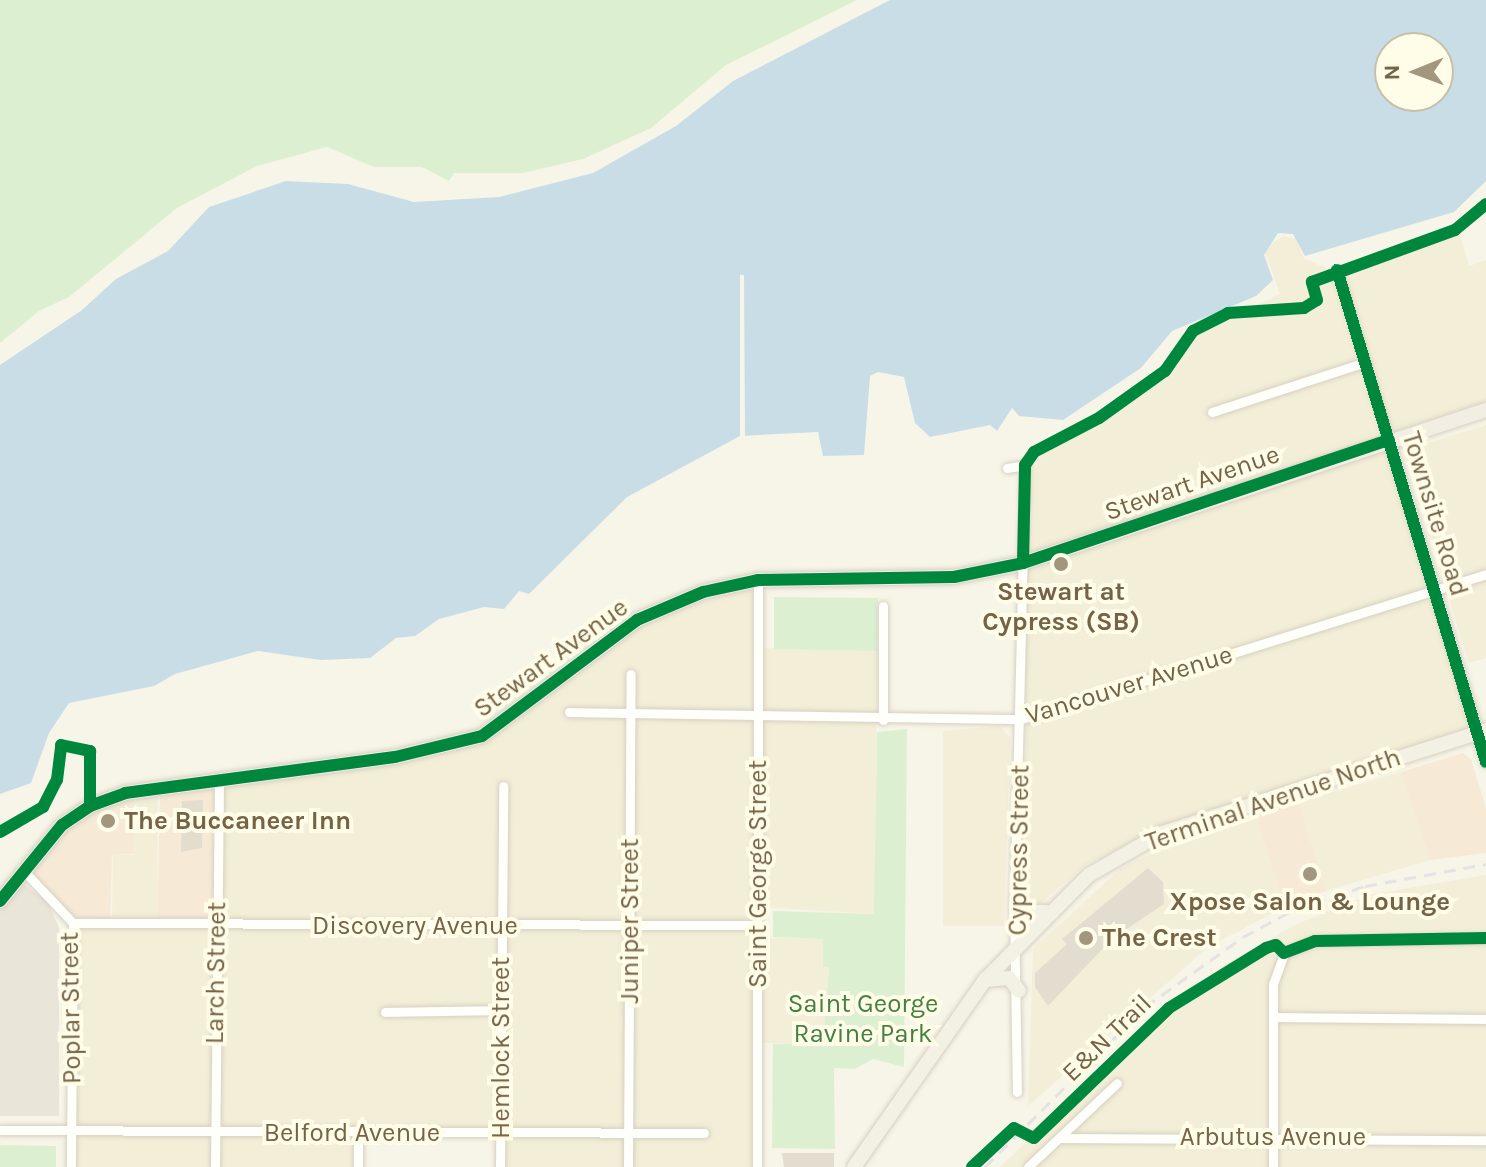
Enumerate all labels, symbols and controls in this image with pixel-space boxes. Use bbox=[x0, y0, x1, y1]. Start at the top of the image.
north arrow bbox=[1374, 32, 1454, 112]
text: N bbox=[1379, 64, 1405, 81]
street label: Townsite Road bbox=[1395, 428, 1475, 600]
street label: Stewart Avenue bbox=[1100, 438, 1284, 528]
marker: Stewart at Cypress (SB) bbox=[1052, 555, 1070, 573]
place label: Stewart at Cypress (SB) bbox=[982, 576, 1140, 638]
street label: Stewart Avenue bbox=[468, 592, 634, 724]
street label: Vancouver Avenue bbox=[1022, 639, 1236, 731]
street label: Terminal Avenue North bbox=[1141, 742, 1405, 858]
street label: Saint George Street bbox=[742, 760, 774, 988]
street label: Cypress Street bbox=[1002, 764, 1036, 936]
place label: The Buccaneer Inn bbox=[124, 805, 351, 837]
marker: The Buccaneer Inn bbox=[99, 812, 117, 830]
street label: Juniper Street bbox=[614, 838, 646, 1004]
marker: Xpose Salon & Lounge bbox=[1301, 865, 1319, 883]
place label: Xpose Salon & Lounge bbox=[1170, 886, 1450, 918]
street label: Larch Street bbox=[199, 901, 233, 1045]
street label: Discovery Avenue bbox=[312, 910, 518, 942]
place label: The Crest bbox=[1102, 922, 1217, 954]
marker: The Crest bbox=[1077, 929, 1095, 947]
street label: Poplar Street bbox=[54, 932, 88, 1084]
street label: Hemlock Street bbox=[485, 957, 517, 1139]
park label: Saint George Ravine Park bbox=[788, 988, 938, 1050]
street label: E&N Trail bbox=[1056, 988, 1158, 1088]
street label: Belford Avenue bbox=[264, 1117, 440, 1149]
street label: Arbutus Avenue bbox=[1180, 1121, 1366, 1153]

